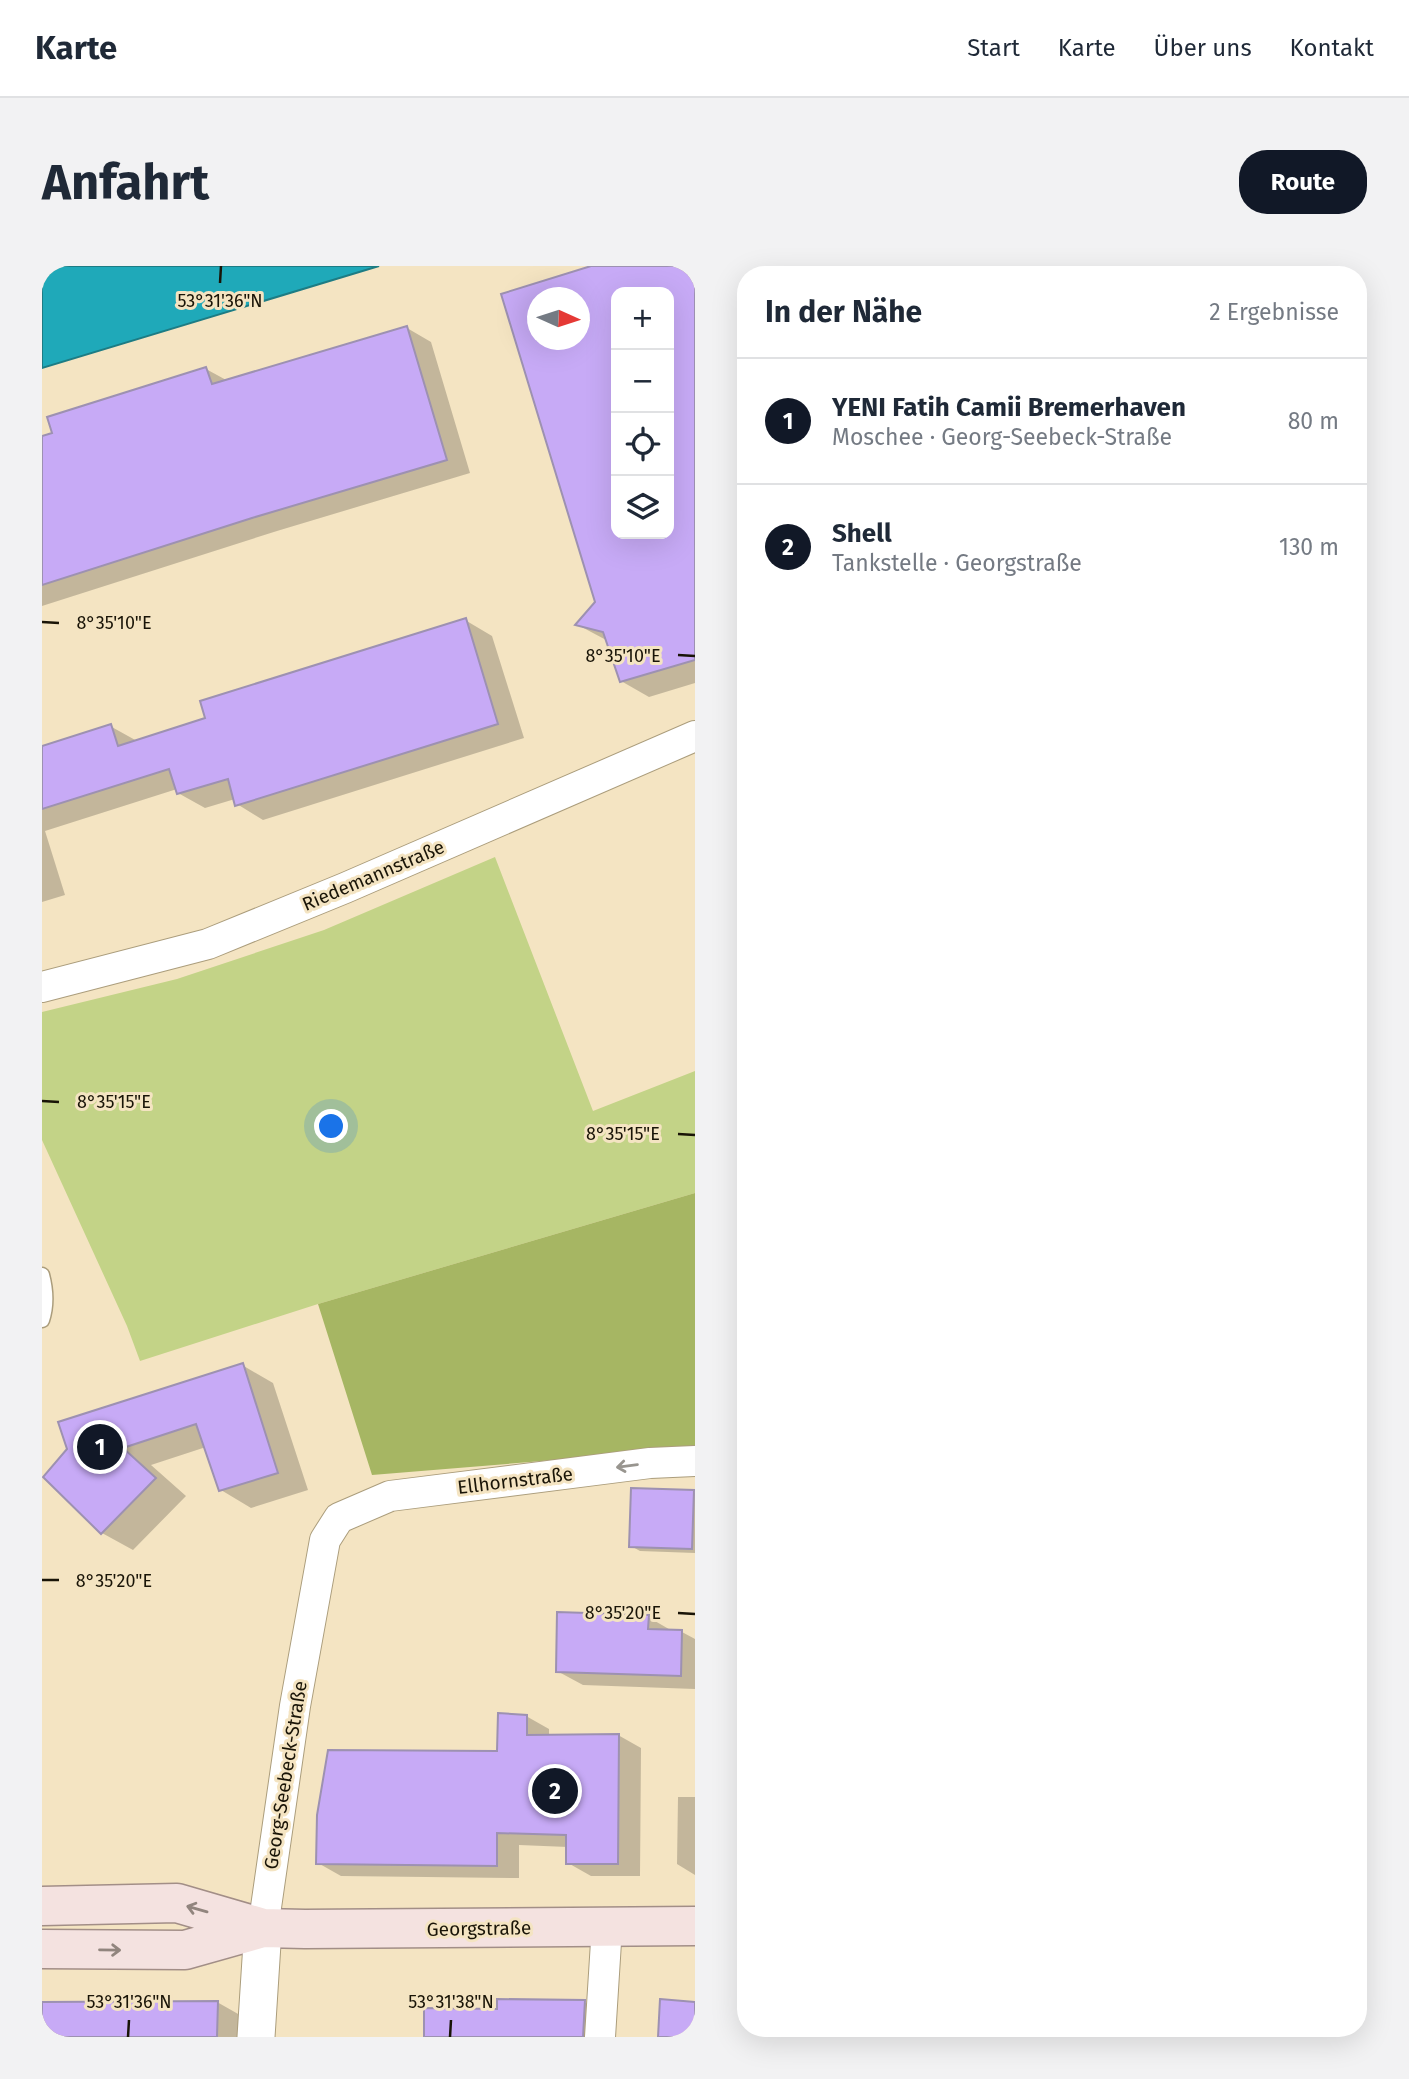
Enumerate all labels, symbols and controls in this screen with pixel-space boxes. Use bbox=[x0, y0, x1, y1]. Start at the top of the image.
text: Karte bbox=[35, 28, 117, 68]
text: Start bbox=[967, 34, 1020, 62]
text: Karte bbox=[1058, 34, 1116, 62]
text: Über uns bbox=[1154, 34, 1252, 62]
text: Kontakt bbox=[1290, 34, 1374, 62]
button: Route bbox=[1239, 150, 1367, 214]
text: Anfahrt bbox=[42, 153, 209, 212]
north arrow bbox=[527, 287, 590, 350]
map controls bbox=[611, 287, 674, 539]
button: + bbox=[611, 287, 674, 350]
text: 53°31'36"N bbox=[177, 290, 263, 312]
text: In der Nähe bbox=[765, 294, 922, 330]
text: 2 Ergebnisse bbox=[1209, 298, 1339, 326]
button: − bbox=[611, 350, 674, 413]
text: YENI Fatih Camii Bremerhaven bbox=[832, 392, 1186, 423]
text: 1 bbox=[783, 407, 793, 435]
text: 80 m bbox=[1288, 407, 1339, 435]
button: locate bbox=[611, 413, 674, 476]
text: Moschee · Georg-Seebeck-Straße bbox=[832, 423, 1172, 451]
button: layers bbox=[611, 476, 674, 539]
text: Shell bbox=[832, 518, 892, 549]
text: 2 bbox=[782, 533, 794, 561]
text: 130 m bbox=[1279, 533, 1339, 561]
text: Tankstelle · Georgstraße bbox=[832, 549, 1082, 577]
text: 8°35'10"E bbox=[76, 612, 152, 634]
text: 8°35'10"E bbox=[585, 645, 661, 667]
street label: Riedemannstraße bbox=[299, 835, 448, 916]
text: 8°35'15"E bbox=[77, 1091, 151, 1113]
your location bbox=[314, 1109, 348, 1143]
text: 8°35'15"E bbox=[586, 1123, 660, 1145]
pin: 1 bbox=[77, 1421, 123, 1473]
one-way arrow bbox=[616, 1459, 639, 1472]
street label: Ellhornstraße bbox=[456, 1462, 574, 1499]
text: 8°35'20"E bbox=[76, 1570, 152, 1592]
text: 8°35'20"E bbox=[585, 1602, 661, 1624]
street label: Georg-Seebeck-Straße bbox=[259, 1679, 312, 1871]
pin: 2 bbox=[532, 1765, 578, 1817]
one-way arrow bbox=[186, 1902, 208, 1915]
street label: Georgstraße bbox=[427, 1916, 532, 1941]
one-way arrow bbox=[98, 1943, 121, 1957]
text: 53°31'36"N bbox=[86, 1991, 172, 2013]
text: 53°31'38"N bbox=[408, 1991, 494, 2013]

